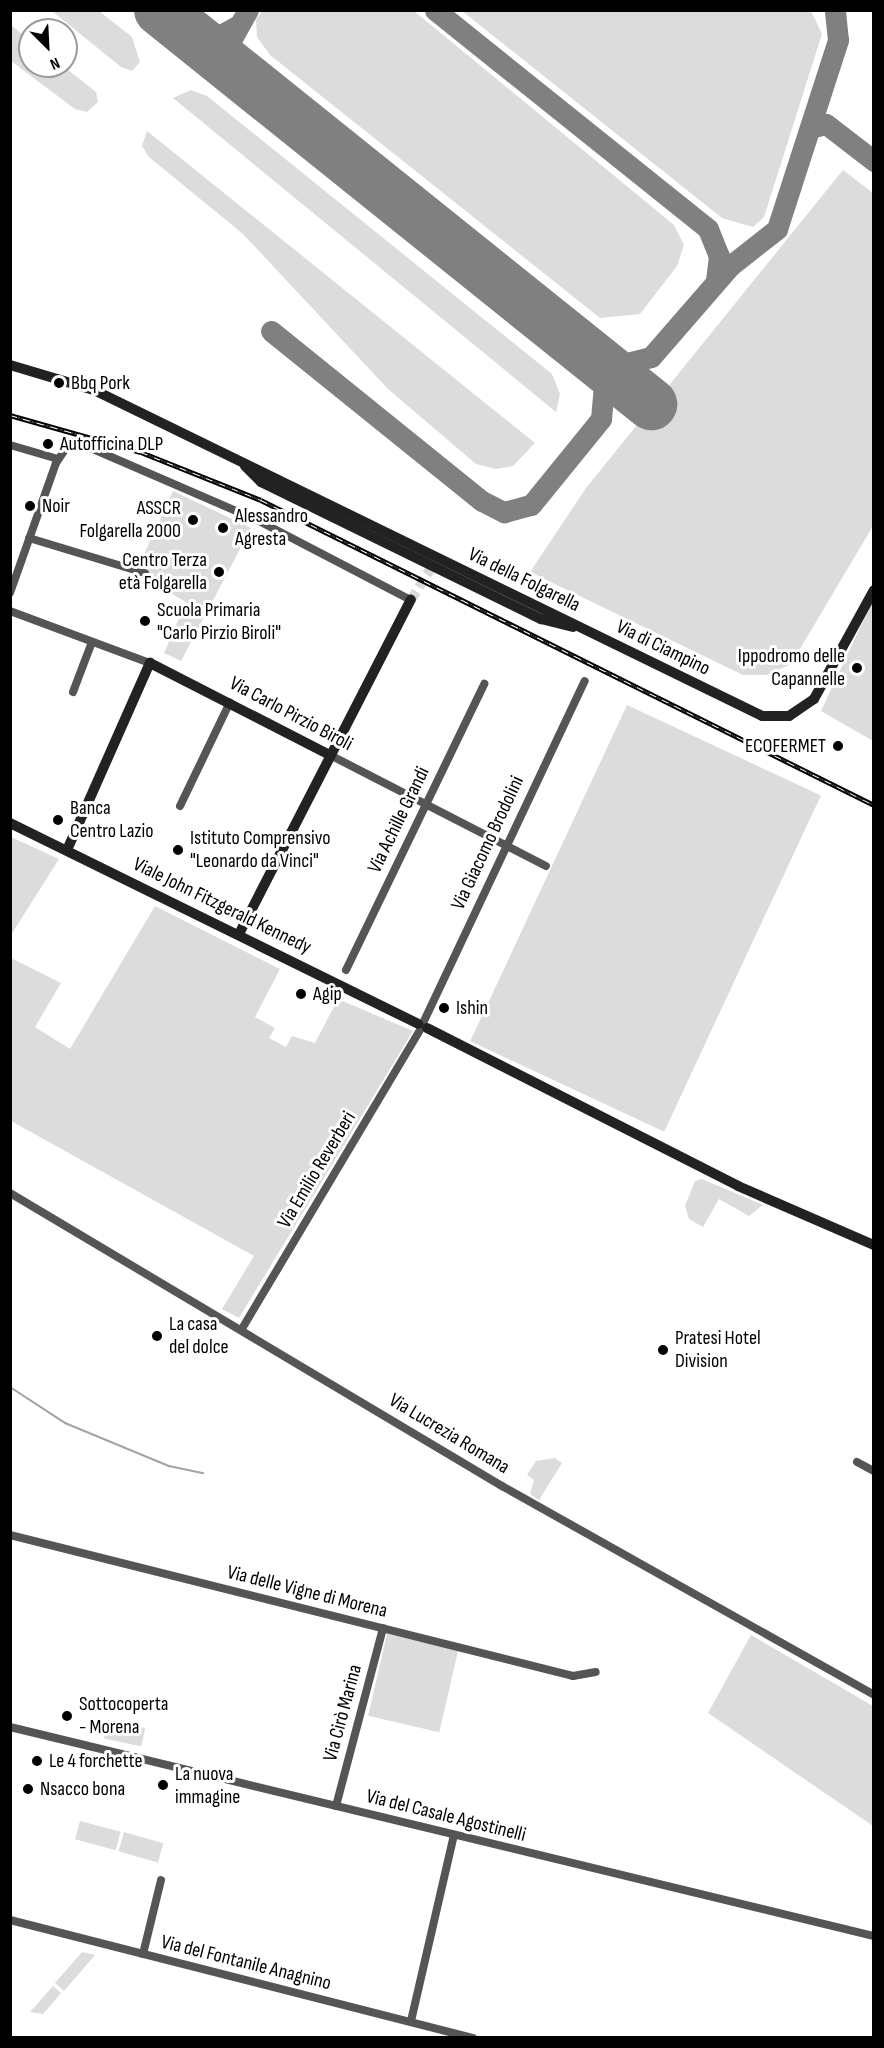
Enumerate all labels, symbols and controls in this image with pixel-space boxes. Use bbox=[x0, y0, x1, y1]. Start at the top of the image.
north arrow bbox=[18, 18, 78, 78]
text: N bbox=[47, 53, 62, 73]
place label: Bbq Pork bbox=[71, 371, 130, 395]
marker: Bbq Pork bbox=[52, 376, 66, 390]
place label: Autofficina DLP bbox=[60, 432, 163, 456]
marker: Autofficina DLP bbox=[41, 437, 55, 451]
place label: Noir bbox=[42, 494, 70, 518]
place label: ASSCR Folgarella 2000 bbox=[79, 496, 181, 543]
marker: Noir bbox=[23, 499, 37, 513]
place label: Alessandro Agresta bbox=[235, 504, 308, 551]
marker: ASSCR Folgarella 2000 bbox=[186, 513, 200, 527]
marker: Alessandro Agresta bbox=[216, 521, 230, 535]
street label: Via della Folgarella bbox=[464, 543, 584, 617]
place label: Centro Terza età Folgarella bbox=[119, 548, 207, 595]
marker: Centro Terza età Folgarella bbox=[212, 565, 226, 579]
place label: Scuola Primaria "Carlo Pirzio Biroli" bbox=[157, 598, 281, 645]
marker: Scuola Primaria "Carlo Pirzio Biroli" bbox=[138, 614, 152, 628]
street label: Via di Ciampino bbox=[612, 615, 714, 681]
place label: Ippodromo delle Capannelle bbox=[738, 644, 845, 691]
marker: Ippodromo delle Capannelle bbox=[850, 661, 864, 675]
street label: Via Carlo Pirzio Biroli bbox=[225, 671, 357, 757]
place label: ECOFERMET bbox=[745, 734, 826, 758]
marker: ECOFERMET bbox=[831, 739, 845, 753]
street label: Via Achille Grandi bbox=[363, 763, 435, 877]
street label: Via Giacomo Brodolini bbox=[446, 772, 530, 914]
place label: Banca Centro Lazio bbox=[70, 796, 154, 843]
marker: Banca Centro Lazio bbox=[51, 813, 65, 827]
place label: Istituto Comprensivo "Leonardo da Vinci" bbox=[190, 826, 331, 873]
marker: Istituto Comprensivo "Leonardo da Vinci" bbox=[171, 843, 185, 857]
street label: Viale John Fitzgerald Kennedy bbox=[129, 852, 315, 960]
place label: Agip bbox=[313, 982, 342, 1006]
marker: Agip bbox=[294, 987, 308, 1001]
place label: Ishin bbox=[456, 996, 488, 1020]
marker: Ishin bbox=[437, 1001, 451, 1015]
street label: Via Emilio Reverberi bbox=[273, 1107, 361, 1233]
place label: La casa del dolce bbox=[169, 1312, 229, 1359]
place label: Pratesi Hotel Division bbox=[675, 1326, 761, 1373]
marker: La casa del dolce bbox=[150, 1329, 164, 1343]
marker: Pratesi Hotel Division bbox=[656, 1343, 670, 1357]
street label: Via Lucrezia Romana bbox=[384, 1389, 514, 1479]
street label: Via delle Vigne di Morena bbox=[224, 1560, 390, 1624]
street label: Via Cirò Marina bbox=[319, 1662, 367, 1764]
place label: Sottocoperta - Morena bbox=[79, 1692, 168, 1739]
marker: Sottocoperta - Morena bbox=[60, 1709, 74, 1723]
place label: Le 4 forchette bbox=[49, 1749, 143, 1773]
marker: Le 4 forchette bbox=[30, 1754, 44, 1768]
place label: La nuova immagine bbox=[175, 1762, 240, 1809]
place label: Nsacco bona bbox=[40, 1777, 125, 1801]
marker: La nuova immagine bbox=[156, 1778, 170, 1792]
marker: Nsacco bona bbox=[21, 1782, 35, 1796]
street label: Via del Casale Agostinelli bbox=[364, 1785, 528, 1847]
street label: Via del Fontanile Anagnino bbox=[158, 1930, 334, 1996]

